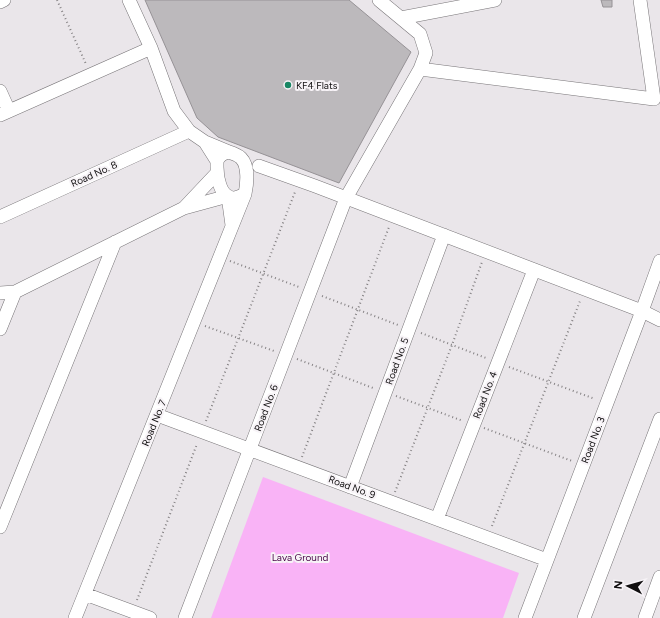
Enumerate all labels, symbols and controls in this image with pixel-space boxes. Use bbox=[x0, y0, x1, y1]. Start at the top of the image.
place label: KF4 Flats bbox=[296, 79, 338, 92]
marker: KF4 Flats bbox=[283, 80, 293, 90]
street label: Road No. 8 bbox=[69, 158, 119, 190]
street label: Road No. 5 bbox=[382, 335, 412, 386]
street label: Road No. 4 bbox=[470, 369, 500, 421]
street label: Road No. 6 bbox=[251, 382, 281, 433]
street label: Road No. 7 bbox=[139, 397, 169, 448]
street label: Road No. 3 bbox=[578, 415, 608, 465]
street label: Road No. 9 bbox=[327, 472, 378, 502]
park label: Lava Ground bbox=[272, 551, 328, 564]
north arrow bbox=[608, 566, 648, 606]
text: N bbox=[612, 580, 625, 590]

